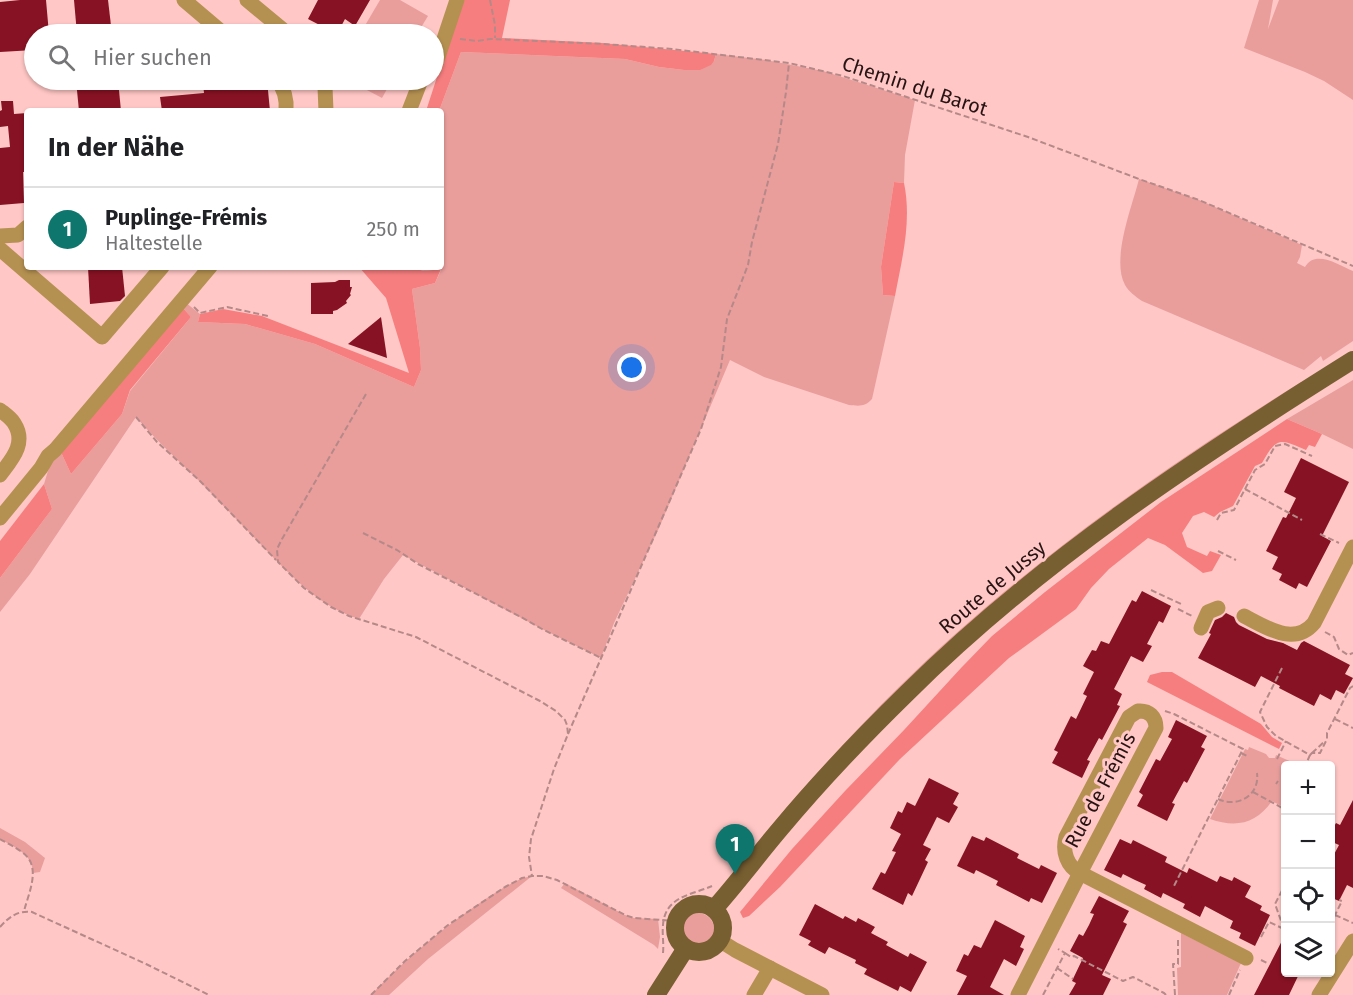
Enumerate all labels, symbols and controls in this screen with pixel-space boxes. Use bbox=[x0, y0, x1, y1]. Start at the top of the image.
search box bbox=[24, 24, 444, 90]
icon: search bbox=[45, 41, 78, 74]
text: Hier suchen bbox=[93, 44, 212, 71]
street label: Chemin du Barot bbox=[839, 51, 991, 121]
text: In der Nähe bbox=[48, 132, 184, 163]
text: Puplinge-Frémis bbox=[105, 204, 267, 231]
text: 1 bbox=[63, 217, 72, 241]
text: 250 m bbox=[366, 217, 420, 241]
text: Haltestelle bbox=[105, 231, 203, 255]
your location bbox=[617, 353, 646, 382]
street label: Route de Jussy bbox=[934, 535, 1050, 639]
street label: Rue de Frémis bbox=[1060, 728, 1140, 852]
map controls bbox=[1281, 761, 1335, 977]
button: + bbox=[1281, 761, 1335, 815]
button: − bbox=[1281, 815, 1335, 869]
pin: 1 bbox=[716, 824, 754, 874]
button: locate bbox=[1281, 869, 1335, 923]
button: layers bbox=[1281, 923, 1335, 977]

